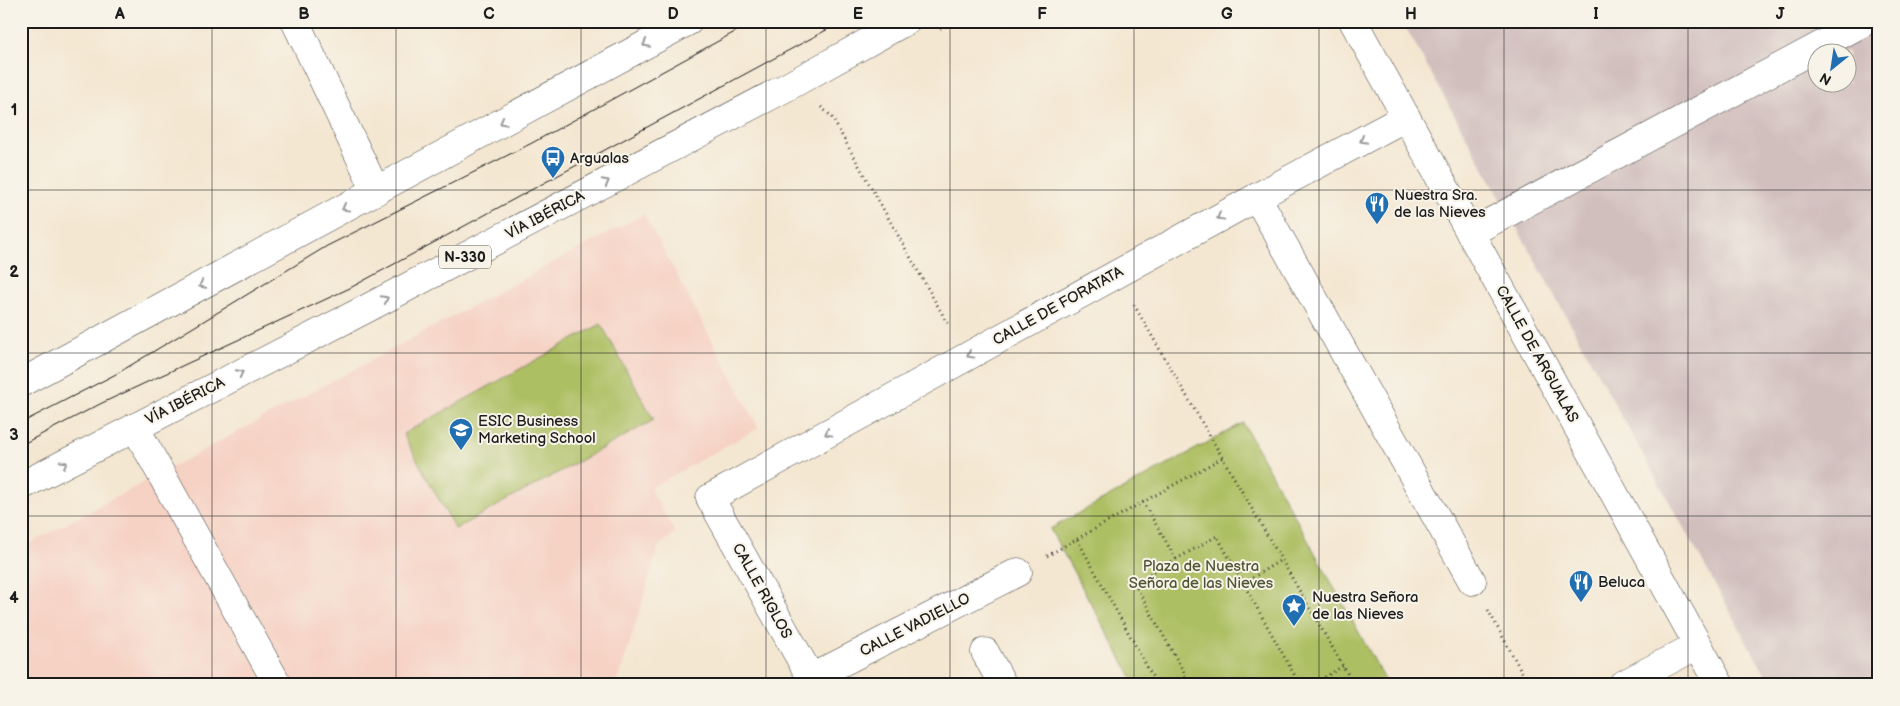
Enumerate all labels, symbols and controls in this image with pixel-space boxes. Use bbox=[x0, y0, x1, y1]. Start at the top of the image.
text: A bbox=[114, 5, 125, 24]
text: B bbox=[298, 5, 310, 24]
text: C bbox=[483, 5, 495, 24]
text: D bbox=[667, 5, 679, 24]
text: E bbox=[853, 5, 863, 24]
text: F bbox=[1037, 5, 1047, 24]
text: G bbox=[1221, 5, 1233, 24]
text: H bbox=[1405, 5, 1417, 24]
text: I bbox=[1593, 5, 1599, 24]
text: J bbox=[1776, 5, 1785, 24]
one-way arrow bbox=[642, 38, 651, 48]
north arrow bbox=[1808, 42, 1858, 92]
text: N bbox=[1817, 69, 1835, 89]
text: 1 bbox=[11, 101, 17, 120]
one-way arrow bbox=[499, 116, 508, 126]
one-way arrow bbox=[1359, 134, 1368, 144]
bus stop icon: Argualas bbox=[540, 145, 566, 179]
place label: Argualas bbox=[570, 149, 630, 168]
one-way arrow bbox=[601, 179, 610, 189]
street label: VÍA IBÉRICA bbox=[502, 186, 588, 244]
place label: Nuestra Sra. de las Nieves bbox=[1394, 186, 1486, 222]
restaurant icon: Nuestra Sra. de las Nieves bbox=[1364, 191, 1390, 225]
one-way arrow bbox=[341, 202, 350, 212]
one-way arrow bbox=[1216, 211, 1225, 221]
road number: N-330 bbox=[439, 246, 491, 268]
street label: CALLE DE FORATATA bbox=[989, 262, 1127, 350]
text: 2 bbox=[9, 263, 19, 282]
one-way arrow bbox=[198, 279, 207, 289]
street label: CALLE DE ARGUALAS bbox=[1491, 282, 1583, 426]
one-way arrow bbox=[380, 295, 389, 305]
one-way arrow bbox=[967, 348, 976, 358]
one-way arrow bbox=[235, 369, 244, 379]
street label: VÍA IBÉRICA bbox=[142, 372, 229, 429]
place label: ESIC Business Marketing School bbox=[478, 412, 596, 448]
school or university icon: ESIC Business Marketing School bbox=[448, 417, 474, 451]
text: 3 bbox=[9, 426, 19, 445]
one-way arrow bbox=[824, 427, 833, 437]
one-way arrow bbox=[59, 460, 68, 470]
street label: CALLE RIGLOS bbox=[728, 540, 796, 642]
park label: Plaza de Nuestra Señora de las Nieves bbox=[1129, 557, 1274, 593]
restaurant icon: Beluca bbox=[1568, 569, 1594, 603]
place label: Beluca bbox=[1598, 573, 1645, 592]
place label: Nuestra Señora de las Nieves bbox=[1312, 588, 1419, 624]
text: 4 bbox=[9, 589, 19, 608]
street label: CALLE VADIELLO bbox=[857, 589, 973, 661]
place icon: Nuestra Señora de las Nieves bbox=[1281, 593, 1307, 627]

